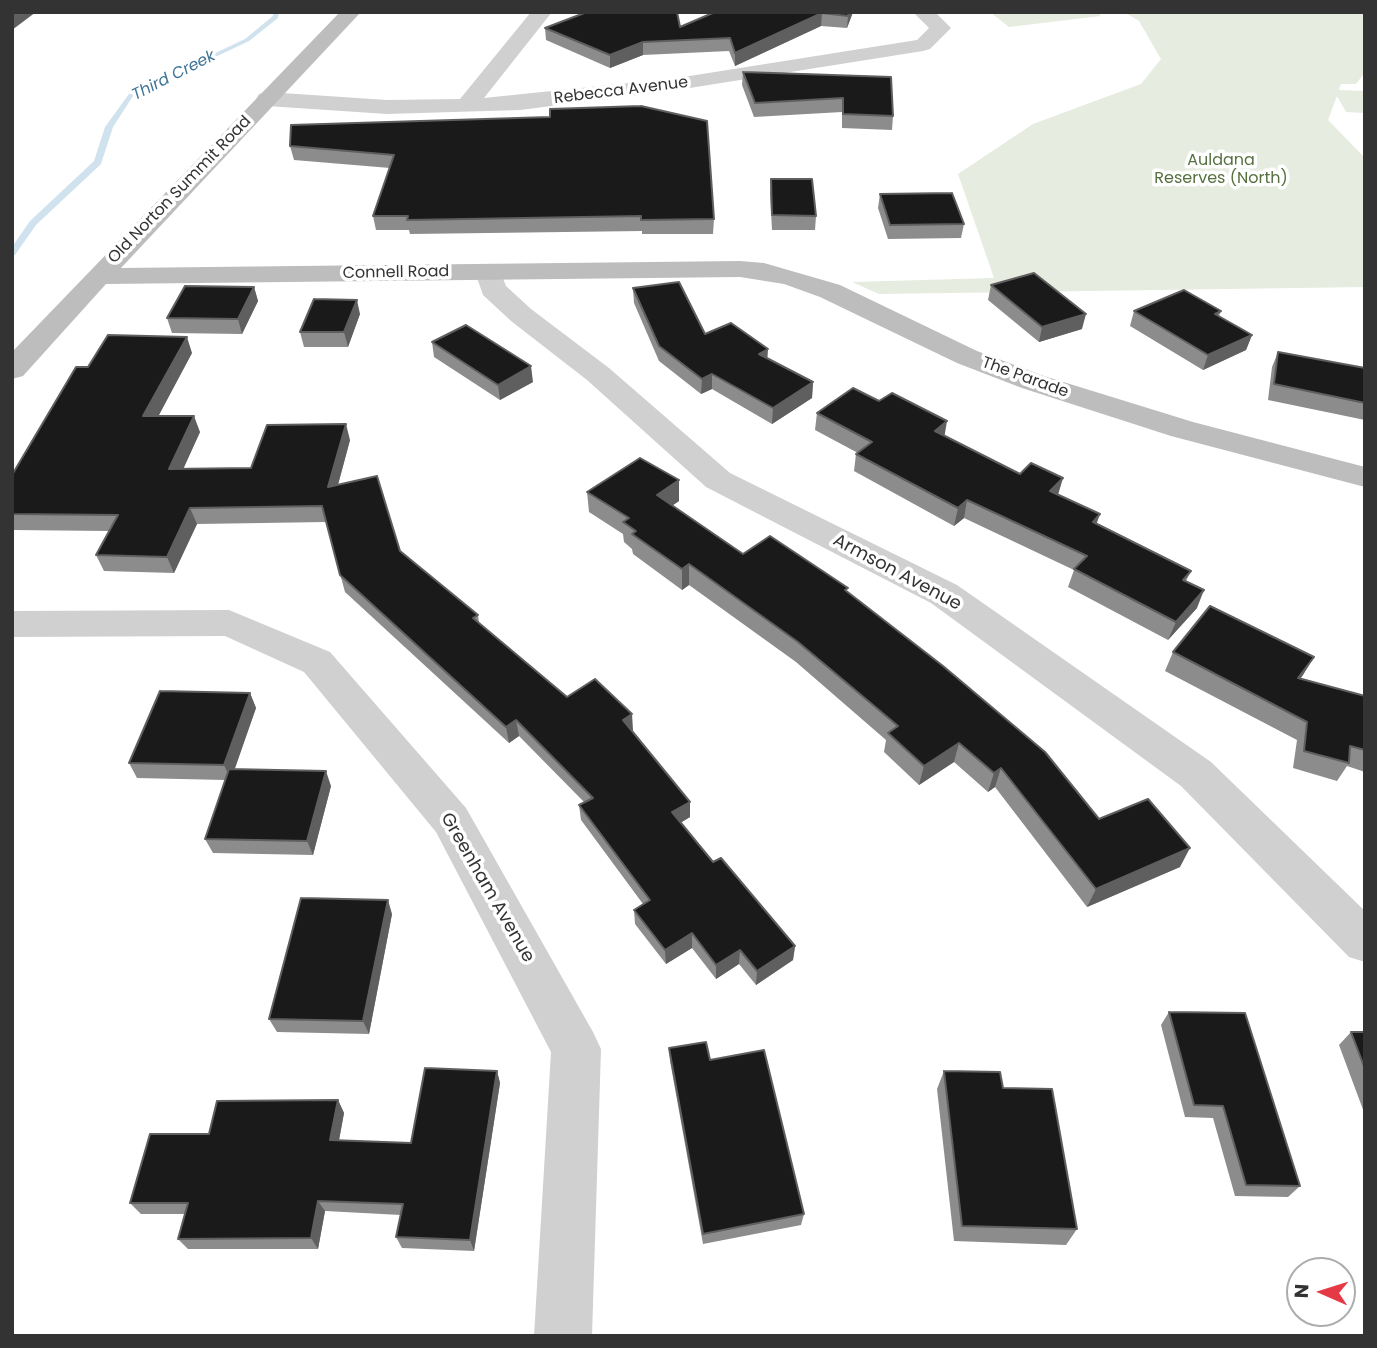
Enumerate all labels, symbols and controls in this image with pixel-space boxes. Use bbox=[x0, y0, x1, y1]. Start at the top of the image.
water label: Third Creek bbox=[129, 47, 219, 105]
street label: Rebecca Avenue bbox=[553, 73, 689, 109]
street label: Old Norton Summit Road bbox=[104, 112, 256, 268]
park label: Auldana Reserves (North) bbox=[1154, 151, 1288, 189]
street label: Connell Road bbox=[342, 262, 450, 284]
street label: The Parade bbox=[979, 353, 1071, 403]
street label: Armson Avenue bbox=[829, 530, 965, 616]
street label: Greenham Avenue bbox=[435, 809, 539, 967]
north arrow bbox=[1286, 1257, 1356, 1327]
text: N bbox=[1288, 1283, 1315, 1299]

